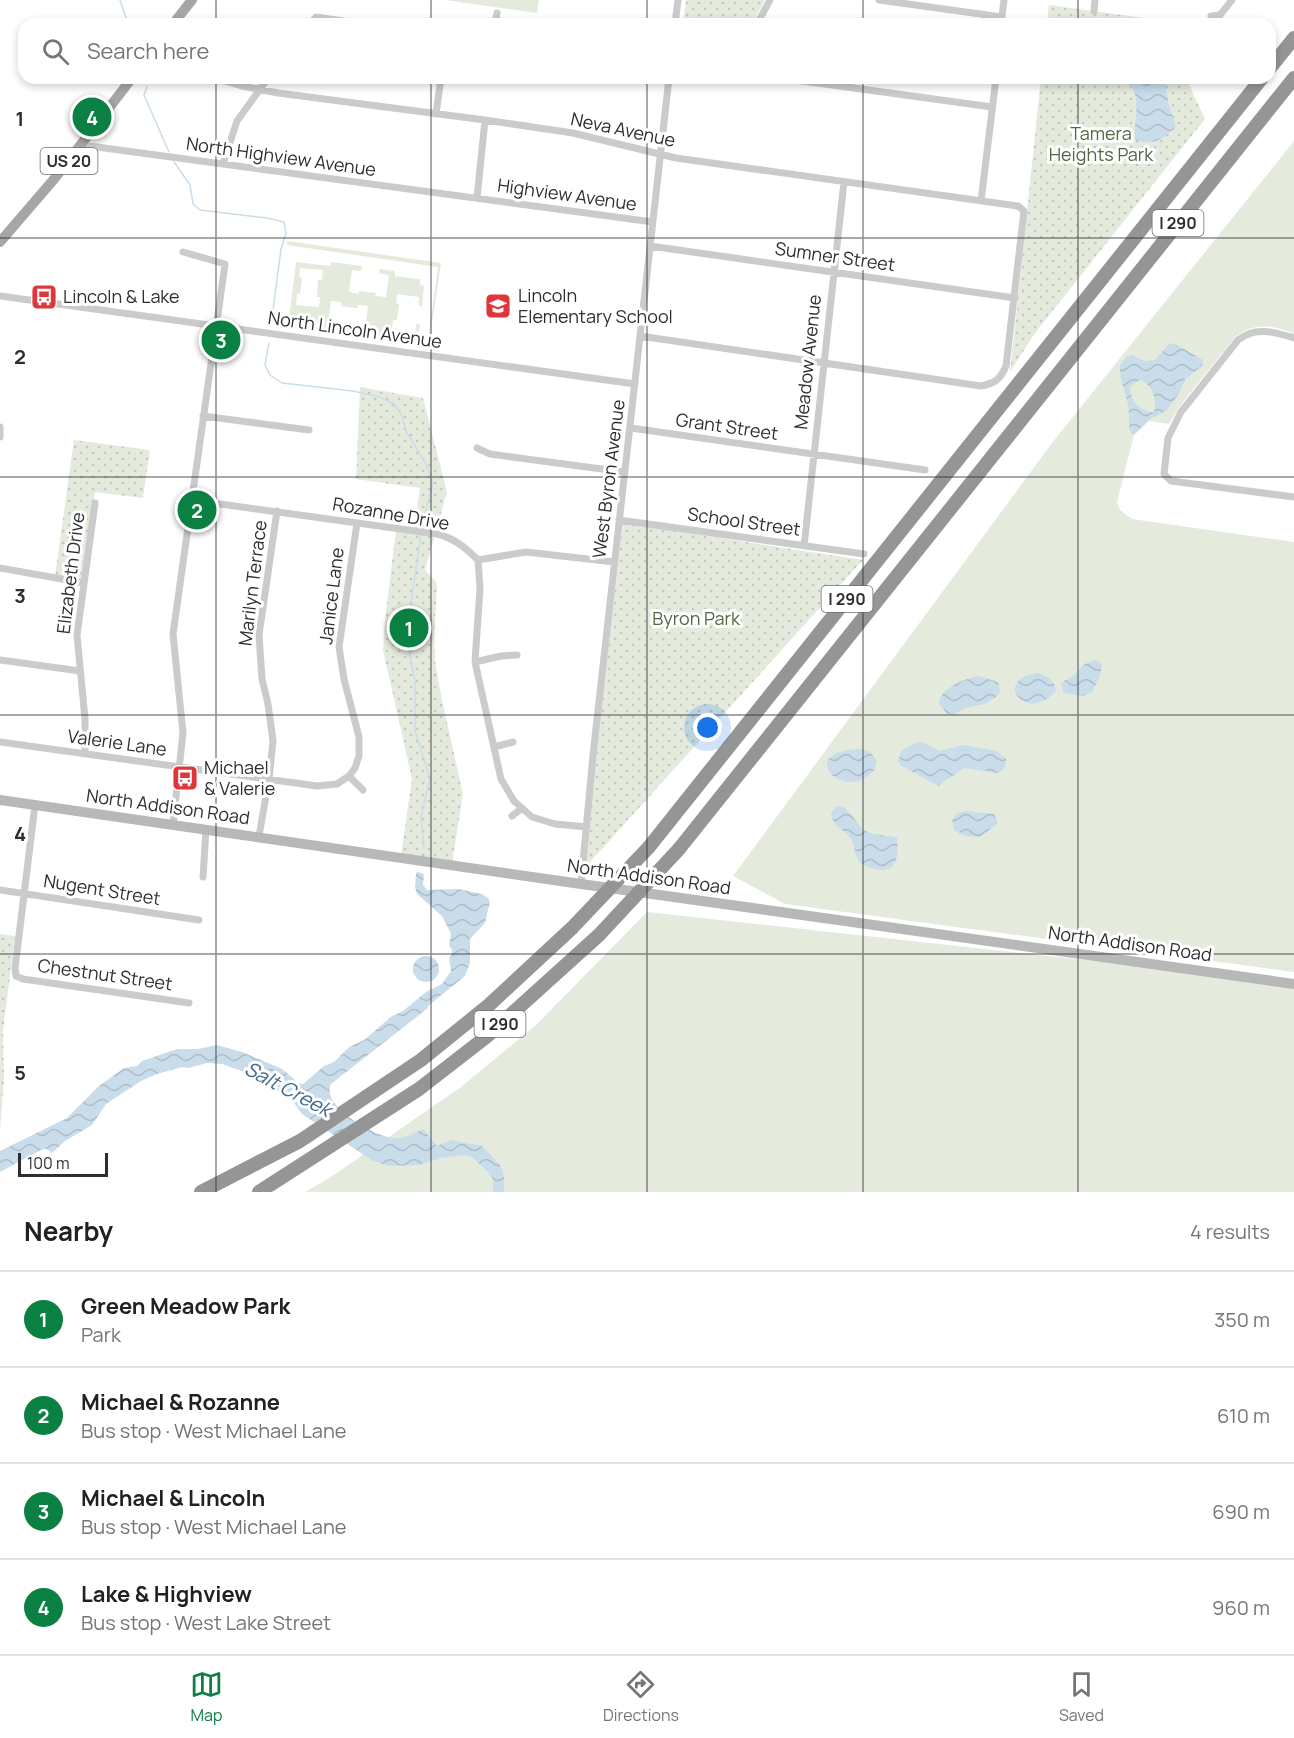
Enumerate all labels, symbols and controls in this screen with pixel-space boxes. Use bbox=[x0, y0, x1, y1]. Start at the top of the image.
search box bbox=[18, 18, 1276, 84]
icon: search bbox=[39, 35, 72, 68]
text: Search here bbox=[87, 36, 209, 66]
pin: 4 bbox=[72, 94, 112, 140]
text: 1 bbox=[16, 105, 24, 132]
street label: Neva Avenue bbox=[569, 106, 678, 152]
park label: Tamera Heights Park bbox=[1049, 121, 1154, 166]
street label: North Highview Avenue bbox=[185, 131, 378, 181]
road number: US 20 bbox=[40, 148, 98, 174]
street label: Highview Avenue bbox=[496, 172, 638, 216]
road number: I 290 bbox=[1152, 210, 1204, 236]
street label: Sumner Street bbox=[773, 236, 897, 276]
bus stop icon: Lincoln & Lake bbox=[29, 282, 59, 312]
place label: Lincoln Elementary School bbox=[518, 283, 673, 328]
place label: Lincoln & Lake bbox=[63, 284, 180, 308]
school or university icon: Lincoln Elementary School bbox=[483, 291, 513, 321]
street label: Meadow Avenue bbox=[788, 293, 826, 431]
street label: North Lincoln Avenue bbox=[267, 305, 444, 353]
pin: 3 bbox=[202, 318, 240, 362]
text: 2 bbox=[14, 343, 26, 370]
street label: West Byron Avenue bbox=[586, 398, 630, 560]
street label: Grant Street bbox=[674, 407, 780, 445]
pin: 2 bbox=[178, 488, 216, 532]
street label: Rozanne Drive bbox=[331, 491, 451, 535]
street label: School Street bbox=[686, 501, 802, 541]
street label: Elizabeth Drive bbox=[51, 511, 89, 635]
street label: Marilyn Terrace bbox=[232, 519, 272, 647]
street label: Janice Lane bbox=[313, 546, 349, 646]
text: 3 bbox=[14, 582, 26, 609]
road number: I 290 bbox=[822, 586, 872, 612]
pin: 1 bbox=[390, 606, 428, 650]
park label: Byron Park bbox=[652, 606, 741, 630]
your location bbox=[693, 713, 722, 742]
street label: Valerie Lane bbox=[66, 723, 168, 761]
place label: Michael & Valerie bbox=[204, 755, 275, 800]
bus stop icon: Michael & Valerie bbox=[170, 763, 200, 793]
street label: North Addison Road bbox=[85, 783, 251, 829]
text: 4 bbox=[14, 820, 26, 847]
street label: North Addison Road bbox=[566, 853, 732, 899]
street label: Nugent Street bbox=[42, 868, 162, 910]
street label: North Addison Road bbox=[1047, 920, 1213, 966]
street label: Chestnut Street bbox=[36, 953, 174, 995]
road number: I 290 bbox=[474, 1011, 526, 1037]
water label: Salt Creek bbox=[240, 1054, 339, 1124]
text: 5 bbox=[14, 1059, 26, 1086]
scale bar bbox=[18, 1150, 108, 1178]
text: 100 m bbox=[27, 1152, 70, 1174]
text: Nearby bbox=[24, 1213, 113, 1249]
text: 4 results bbox=[1190, 1218, 1270, 1245]
text: Green Meadow Park bbox=[81, 1291, 290, 1321]
text: 1 bbox=[39, 1306, 48, 1333]
text: 350 m bbox=[1214, 1306, 1270, 1333]
text: Park bbox=[81, 1321, 121, 1348]
text: Michael & Rozanne bbox=[81, 1387, 280, 1417]
text: 2 bbox=[38, 1402, 49, 1429]
text: 610 m bbox=[1217, 1402, 1270, 1429]
text: Bus stop · West Michael Lane bbox=[81, 1417, 346, 1444]
text: Michael & Lincoln bbox=[81, 1483, 265, 1513]
text: 3 bbox=[38, 1498, 49, 1525]
text: 690 m bbox=[1212, 1498, 1270, 1525]
text: Bus stop · West Michael Lane bbox=[81, 1513, 346, 1540]
text: Lake & Highview bbox=[81, 1579, 252, 1609]
text: 4 bbox=[37, 1594, 50, 1621]
text: 960 m bbox=[1212, 1594, 1270, 1621]
text: Bus stop · West Lake Street bbox=[81, 1609, 331, 1636]
tab: Map bbox=[190, 1668, 223, 1726]
tab: Directions bbox=[603, 1668, 679, 1726]
tab: Saved bbox=[1059, 1668, 1104, 1726]

